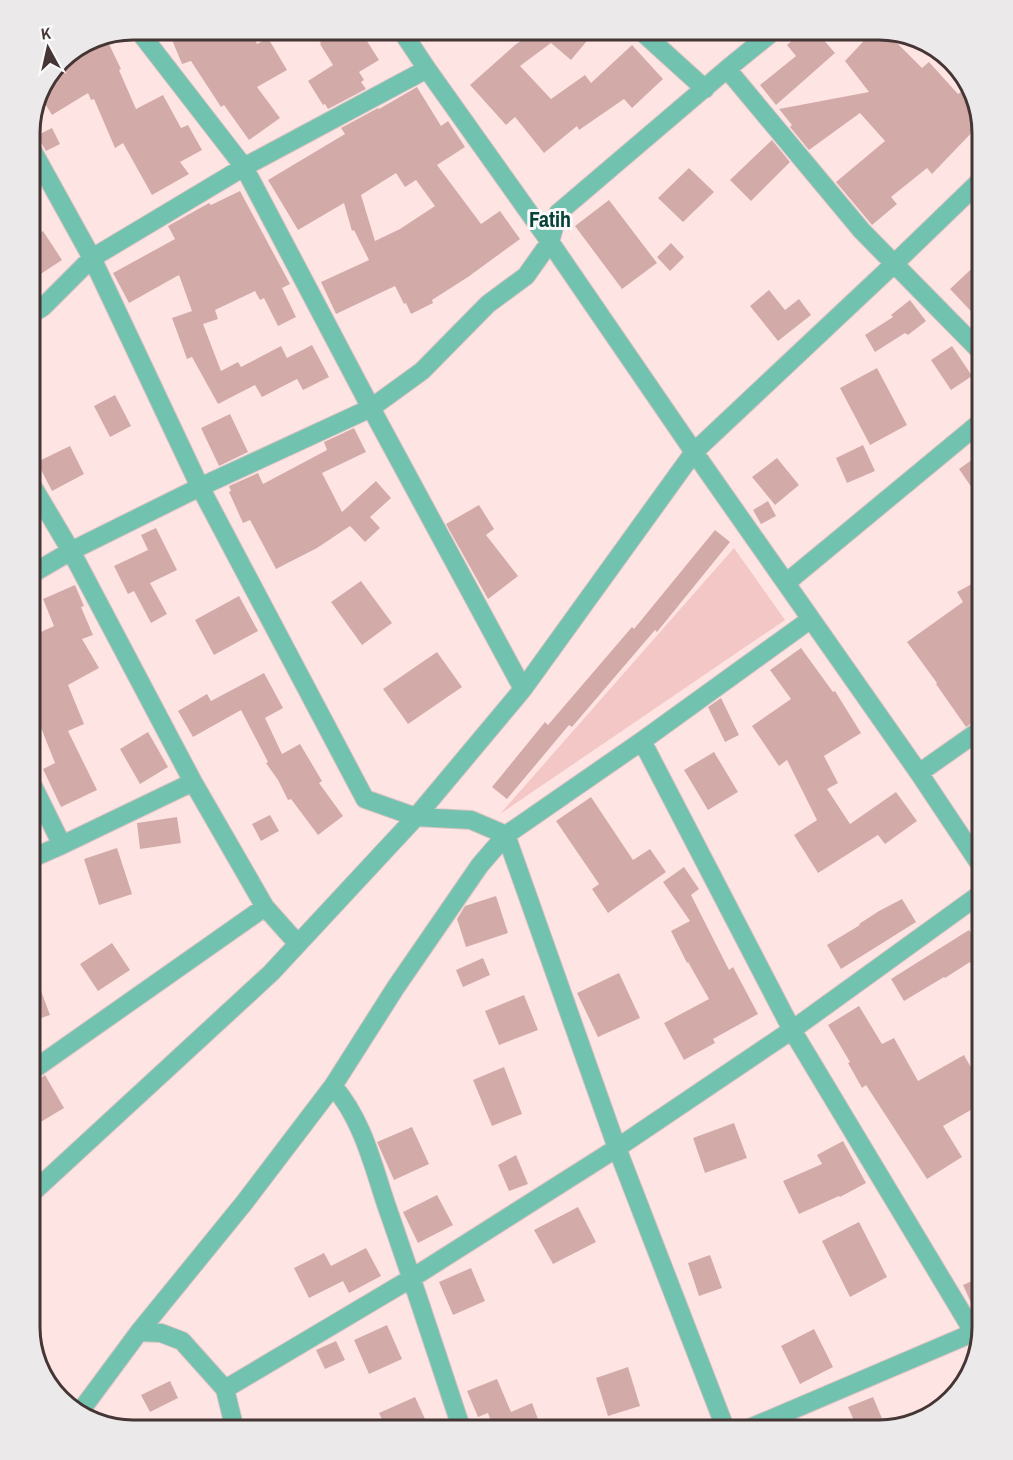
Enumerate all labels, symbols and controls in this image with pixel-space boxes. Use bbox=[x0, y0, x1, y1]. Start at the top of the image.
north arrow bbox=[18, 18, 78, 78]
text: K bbox=[40, 22, 53, 45]
district label: Fatih bbox=[529, 204, 571, 234]

